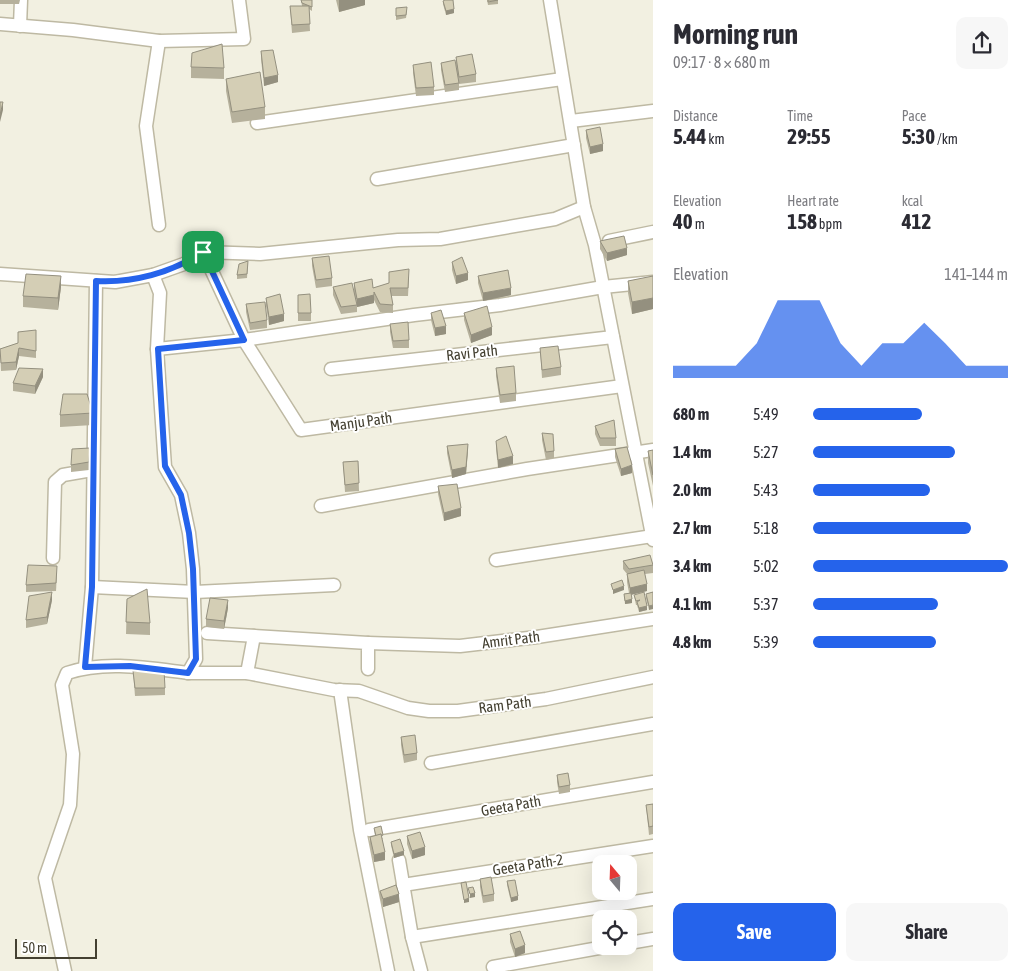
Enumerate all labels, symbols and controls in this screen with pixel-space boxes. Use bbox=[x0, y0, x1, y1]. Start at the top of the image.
button: share bbox=[956, 17, 1008, 69]
text: Morning run bbox=[673, 18, 798, 50]
text: 09:17 · 8 × 680 m bbox=[673, 53, 770, 71]
text: Distance bbox=[673, 108, 718, 124]
text: Time bbox=[787, 108, 813, 124]
text: Pace bbox=[902, 108, 926, 124]
text: 5.44 bbox=[673, 124, 706, 148]
text: 29:55 bbox=[787, 124, 831, 148]
text: 5:30 bbox=[902, 124, 935, 148]
text: km bbox=[706, 131, 725, 147]
text: /km bbox=[935, 131, 958, 147]
text: Elevation bbox=[673, 193, 722, 209]
text: Heart rate bbox=[787, 193, 839, 209]
text: kcal bbox=[902, 193, 923, 209]
text: 40 bbox=[673, 209, 693, 233]
text: 158 bbox=[787, 209, 817, 233]
text: 412 bbox=[902, 209, 931, 233]
text: m bbox=[693, 216, 705, 232]
text: bpm bbox=[817, 216, 842, 232]
pin bbox=[182, 231, 224, 273]
icon: arrive bbox=[189, 238, 217, 266]
text: Elevation bbox=[673, 265, 728, 283]
text: 141–144 m bbox=[944, 265, 1008, 283]
street label: Ravi Path bbox=[445, 341, 499, 364]
text: 680 m bbox=[673, 405, 709, 423]
text: 5:49 bbox=[753, 405, 778, 423]
street label: Manju Path bbox=[329, 409, 393, 434]
text: 1.4 km bbox=[673, 443, 712, 461]
text: 5:27 bbox=[753, 443, 778, 461]
text: 2.0 km bbox=[673, 481, 712, 499]
text: 5:43 bbox=[753, 481, 778, 499]
text: 2.7 km bbox=[673, 519, 712, 537]
text: 5:18 bbox=[753, 519, 778, 537]
text: 3.4 km bbox=[673, 557, 712, 575]
text: 5:02 bbox=[753, 557, 779, 575]
text: 4.1 km bbox=[673, 595, 712, 613]
text: 5:37 bbox=[753, 595, 778, 613]
street label: Amrit Path bbox=[481, 628, 541, 651]
text: 4.8 km bbox=[673, 633, 712, 651]
text: 5:39 bbox=[753, 633, 778, 651]
street label: Ram Path bbox=[478, 693, 532, 716]
street label: Geeta Path bbox=[480, 792, 542, 819]
street label: Geeta Path-2 bbox=[491, 851, 564, 878]
north arrow bbox=[592, 855, 638, 900]
map controls bbox=[592, 855, 637, 955]
button: Save bbox=[673, 903, 836, 961]
button: Share bbox=[846, 903, 1008, 961]
button: locate bbox=[592, 910, 637, 955]
scale bar bbox=[15, 936, 98, 959]
text: 50 m bbox=[22, 940, 47, 956]

